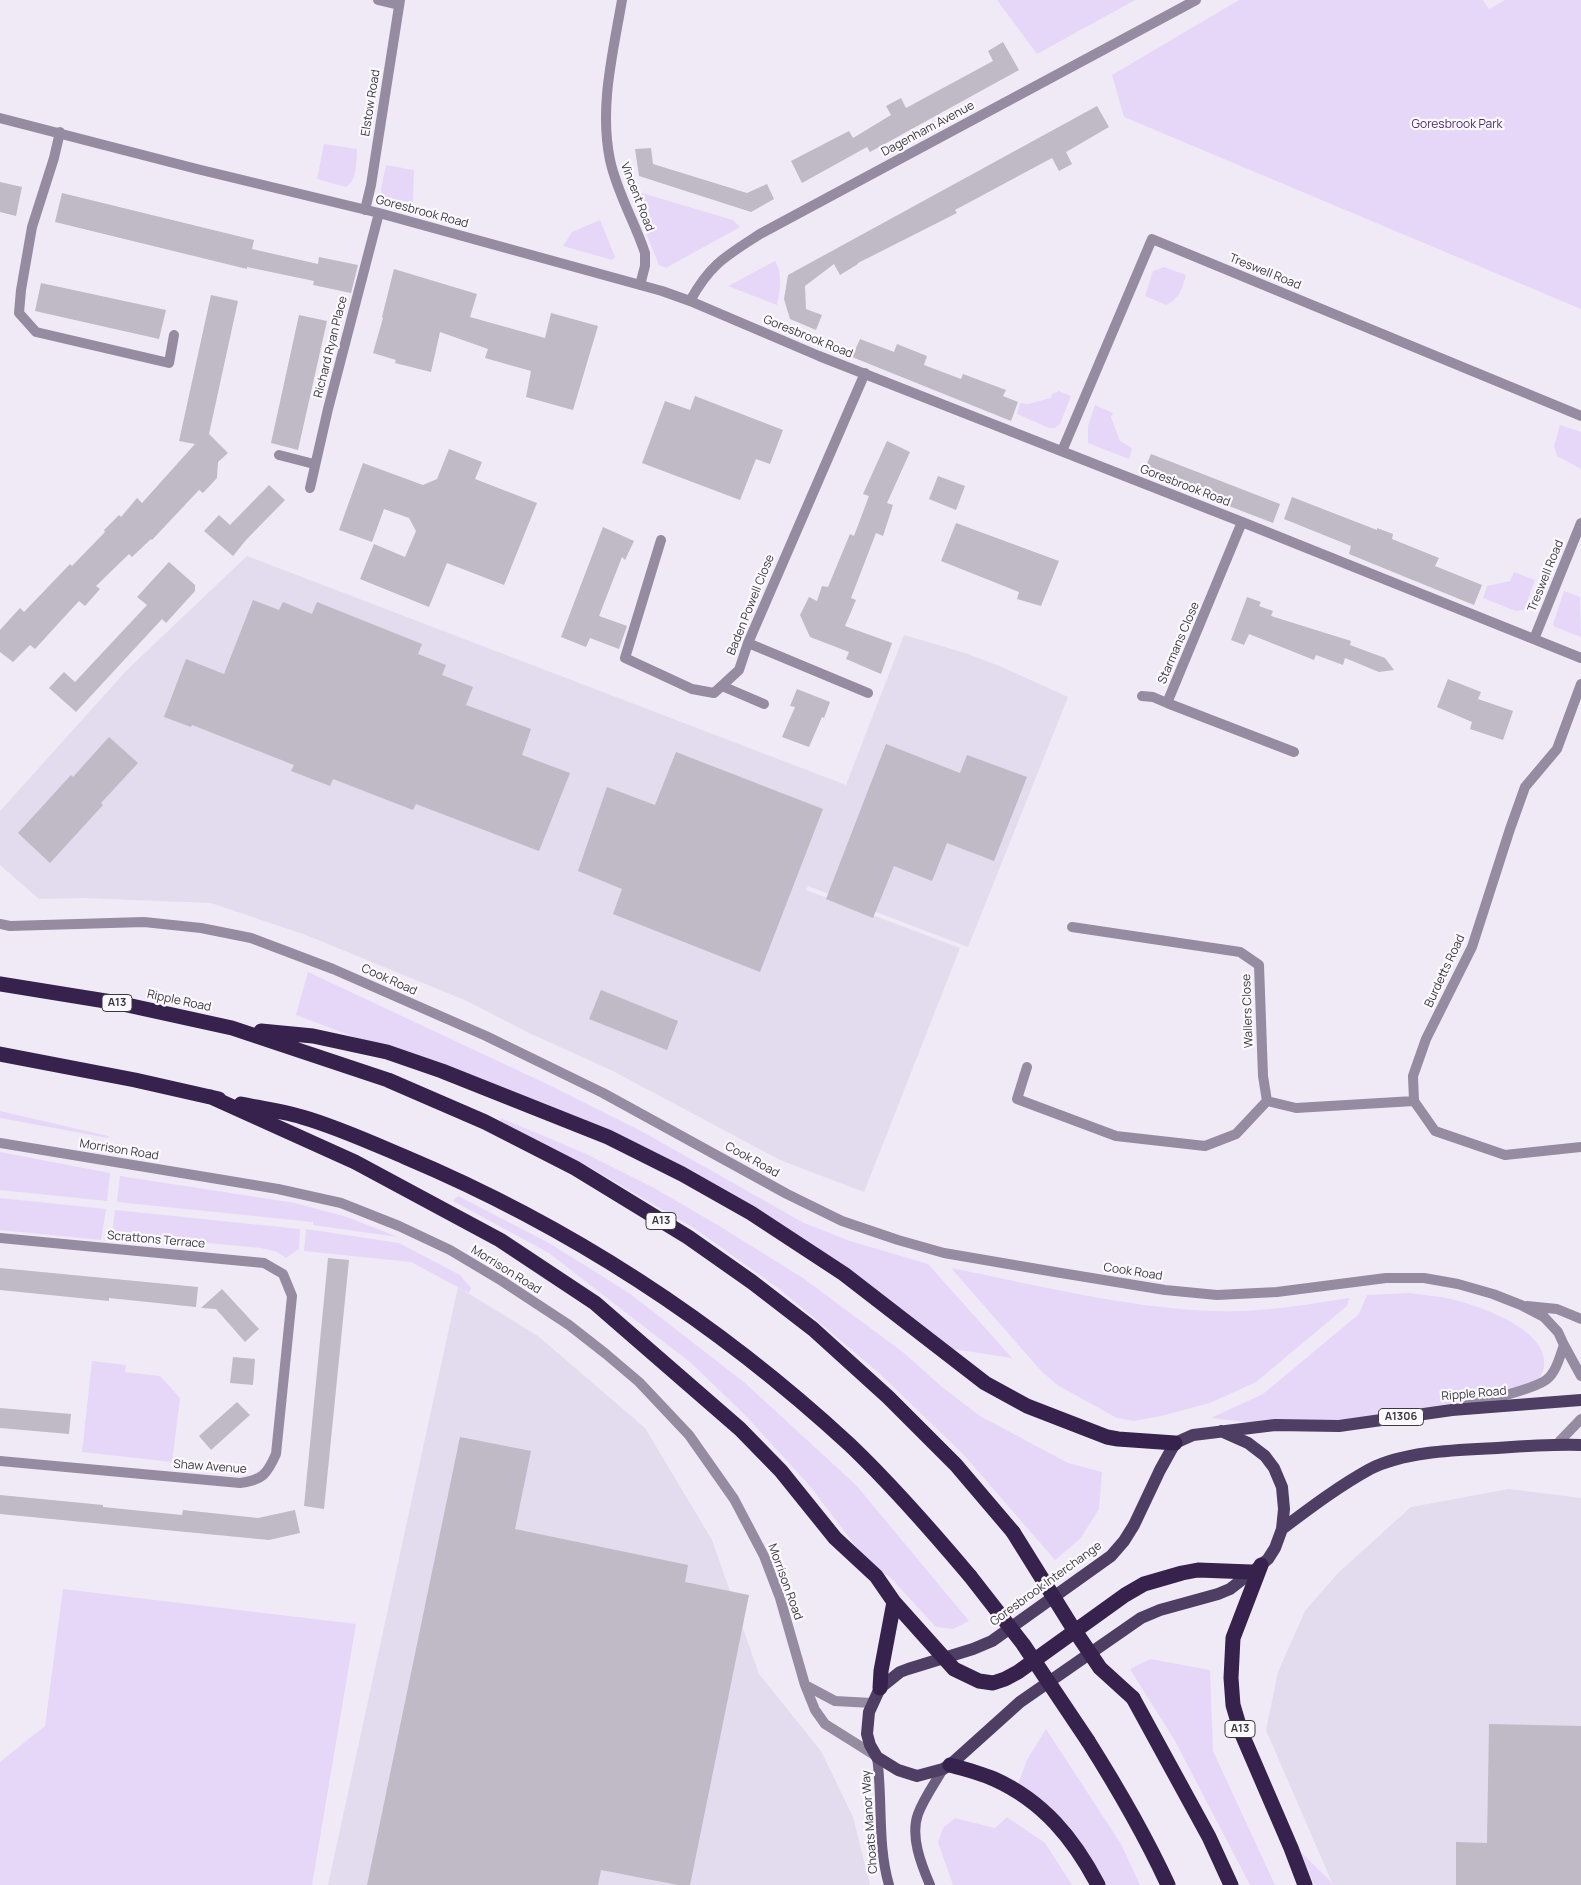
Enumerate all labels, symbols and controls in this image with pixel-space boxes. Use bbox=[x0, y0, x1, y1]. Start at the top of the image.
street label: Elstow Road bbox=[359, 69, 383, 137]
street label: Dagenham Avenue bbox=[879, 98, 977, 160]
park label: Goresbrook Park bbox=[1412, 118, 1502, 132]
street label: Vincent Road bbox=[617, 160, 657, 234]
street label: Goresbrook Road bbox=[374, 193, 470, 231]
street label: Treswell Road bbox=[1227, 251, 1303, 293]
street label: Richard Ryan Place bbox=[311, 295, 351, 399]
street label: Goresbrook Road bbox=[761, 312, 855, 362]
street label: Goresbrook Road bbox=[1138, 462, 1232, 510]
street label: Treswell Road bbox=[1525, 538, 1567, 614]
street label: Baden Powell Close bbox=[724, 553, 778, 657]
street label: Starmans Close bbox=[1155, 600, 1203, 686]
street label: Burdetts Road bbox=[1422, 932, 1468, 1010]
street label: Cook Road bbox=[359, 961, 419, 999]
street label: Wallers Close bbox=[1240, 974, 1256, 1048]
street label: Ripple Road bbox=[146, 987, 212, 1015]
road number: A13 bbox=[102, 994, 132, 1011]
street label: Morrison Road bbox=[78, 1137, 160, 1163]
street label: Cook Road bbox=[722, 1139, 782, 1181]
road number: A13 bbox=[646, 1212, 676, 1230]
street label: Scrattons Terrace bbox=[106, 1229, 206, 1251]
street label: Morrison Road bbox=[468, 1243, 544, 1297]
street label: Cook Road bbox=[1102, 1260, 1164, 1284]
street label: Ripple Road bbox=[1441, 1384, 1507, 1404]
road number: A1306 bbox=[1378, 1408, 1424, 1425]
street label: Shaw Avenue bbox=[173, 1457, 247, 1477]
street label: Goresbrook Interchange bbox=[987, 1539, 1105, 1629]
street label: Morrison Road bbox=[765, 1542, 805, 1622]
road number: A13 bbox=[1225, 1720, 1255, 1738]
street label: Choats Manor Way bbox=[859, 1770, 881, 1874]

